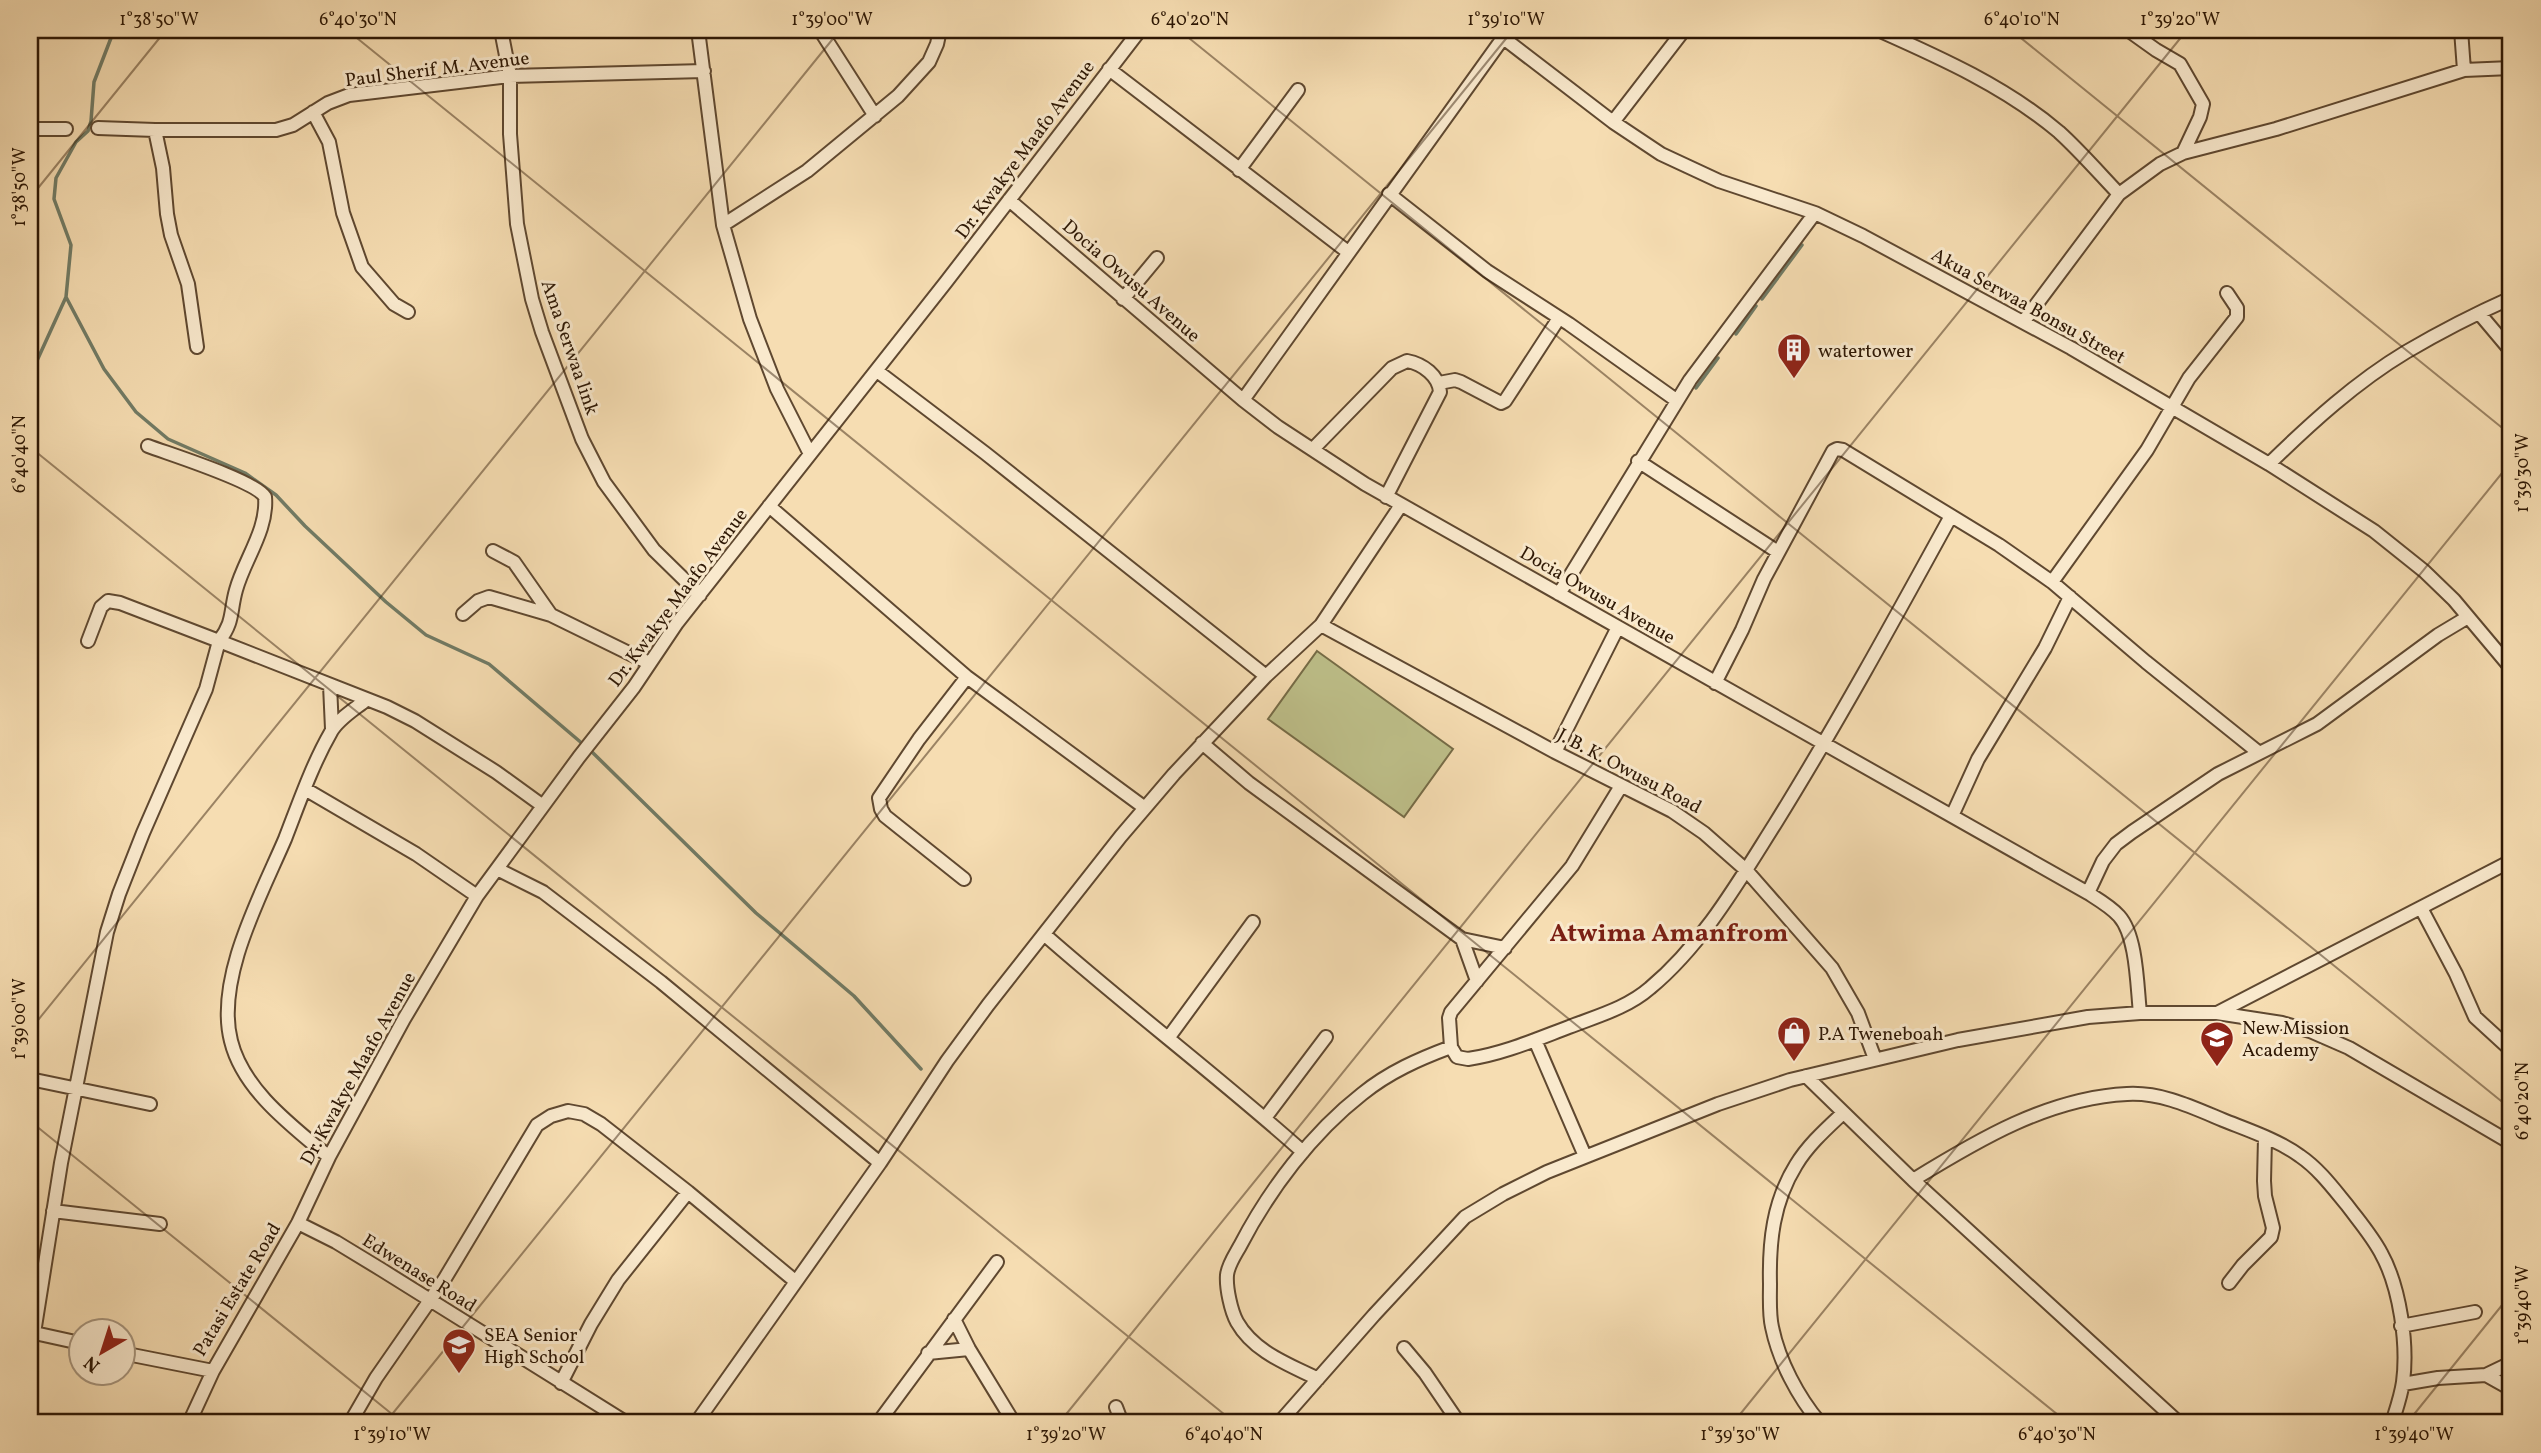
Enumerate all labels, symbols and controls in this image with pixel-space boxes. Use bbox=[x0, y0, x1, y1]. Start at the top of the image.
text: 1°38'50"W bbox=[119, 8, 199, 33]
text: 6°40'30"N bbox=[319, 8, 397, 33]
text: 1°39'00"W bbox=[791, 8, 873, 33]
text: 6°40'20"N bbox=[1151, 8, 1229, 33]
text: 1°39'10"W bbox=[1467, 8, 1545, 33]
text: 6°40'10"N bbox=[1984, 8, 2060, 33]
text: 1°39'20"W bbox=[2140, 8, 2220, 33]
street label: Paul Sherif M. Avenue bbox=[344, 46, 531, 94]
street label: Dr. Kwakye Maafo Avenue bbox=[950, 56, 1101, 245]
text: 1°38'50"W bbox=[8, 147, 33, 227]
street label: Docia Owusu Avenue bbox=[1056, 214, 1205, 349]
street label: Akua Serwaa Bonsu Street bbox=[1926, 242, 2130, 371]
street label: Ama Serwaa link bbox=[534, 277, 604, 419]
building icon: watertower bbox=[1775, 331, 1813, 380]
place label: watertower bbox=[1818, 339, 1913, 365]
text: 6°40'40"N bbox=[8, 415, 33, 493]
text: 1°39'30"W bbox=[2511, 433, 2536, 513]
street label: Dr. Kwakye Maafo Avenue bbox=[603, 504, 754, 693]
street label: Docia Owusu Avenue bbox=[1514, 541, 1680, 651]
street label: J. B. K. Owusu Road bbox=[1552, 723, 1706, 821]
district label: Atwima Amanfrom bbox=[1550, 916, 1788, 952]
street label: Dr. Kwakye Maafo Avenue bbox=[295, 968, 423, 1170]
text: 1°39'00"W bbox=[8, 978, 33, 1060]
shop icon: P.A Tweneboah bbox=[1775, 1014, 1813, 1063]
place label: New Mission Academy bbox=[2242, 1016, 2350, 1064]
school or university icon: New Mission Academy bbox=[2198, 1019, 2236, 1068]
place label: P.A Tweneboah bbox=[1818, 1022, 1944, 1048]
text: 6°40'20"N bbox=[2511, 1062, 2536, 1140]
street label: Patasi Estate Road bbox=[188, 1218, 288, 1362]
street label: Edwenase Road bbox=[357, 1228, 481, 1319]
text: 1°39'40"W bbox=[2511, 1265, 2536, 1345]
north arrow bbox=[66, 1316, 136, 1386]
place label: SEA Senior High School bbox=[484, 1323, 585, 1371]
school or university icon: SEA Senior High School bbox=[440, 1326, 478, 1375]
text: N bbox=[79, 1349, 106, 1378]
text: 1°39'10"W bbox=[353, 1423, 431, 1448]
text: 1°39'20"W bbox=[1026, 1423, 1106, 1448]
text: 6°40'40"N bbox=[1185, 1423, 1263, 1448]
text: 1°39'30"W bbox=[1700, 1423, 1780, 1448]
text: 6°40'30"N bbox=[2018, 1423, 2096, 1448]
text: 1°39'40"W bbox=[2374, 1423, 2454, 1448]

